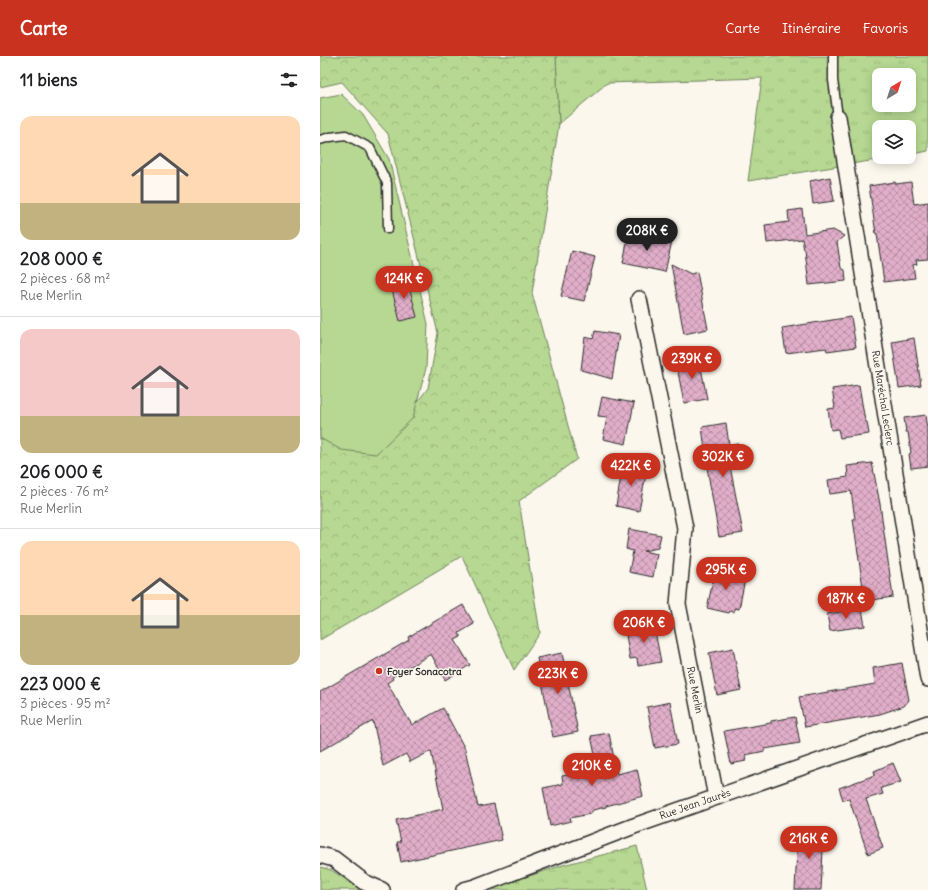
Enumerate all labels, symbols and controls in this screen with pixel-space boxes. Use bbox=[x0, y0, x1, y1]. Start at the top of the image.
text: Carte bbox=[20, 16, 67, 40]
text: Carte bbox=[725, 19, 760, 37]
text: Itinéraire bbox=[782, 19, 841, 37]
text: Favoris bbox=[863, 19, 908, 37]
north arrow bbox=[872, 68, 916, 112]
map controls bbox=[872, 68, 916, 164]
text: 11 biens bbox=[20, 69, 77, 91]
icon: filters bbox=[278, 69, 300, 91]
button: layers bbox=[872, 120, 916, 164]
icon: home bbox=[124, 142, 196, 214]
pin: 208K € bbox=[614, 218, 680, 252]
text: 208K € bbox=[626, 222, 668, 239]
text: 208 000 € bbox=[20, 248, 103, 270]
pin: 124K € bbox=[371, 266, 437, 300]
text: 2 pièces · 68 m² bbox=[20, 270, 110, 287]
text: 124K € bbox=[384, 270, 424, 287]
text: Rue Merlin bbox=[20, 287, 82, 304]
pin: 239K € bbox=[659, 346, 725, 380]
street label: Rue Maréchal Leclerc bbox=[869, 349, 897, 447]
text: 239K € bbox=[671, 350, 713, 367]
icon: home bbox=[124, 355, 196, 427]
pin: 302K € bbox=[690, 444, 756, 478]
text: 302K € bbox=[702, 448, 744, 465]
pin: 422K € bbox=[598, 453, 664, 487]
text: 422K € bbox=[610, 457, 652, 474]
text: 206 000 € bbox=[20, 461, 103, 483]
text: 2 pièces · 76 m² bbox=[20, 483, 109, 500]
text: Rue Merlin bbox=[20, 500, 82, 517]
pin: 295K € bbox=[693, 557, 759, 591]
text: 295K € bbox=[705, 561, 747, 578]
icon: home bbox=[124, 567, 196, 639]
pin: 187K € bbox=[813, 586, 879, 620]
text: 187K € bbox=[827, 590, 865, 607]
pin: 206K € bbox=[611, 610, 677, 644]
text: 206K € bbox=[623, 614, 665, 631]
pin: 223K € bbox=[525, 661, 591, 695]
place label: Foyer Sonacotra bbox=[387, 665, 462, 678]
text: 223K € bbox=[537, 665, 579, 682]
street label: Rue Merlin bbox=[684, 665, 706, 715]
marker: Foyer Sonacotra bbox=[374, 666, 384, 676]
text: 223 000 € bbox=[20, 673, 101, 695]
text: 3 pièces · 95 m² bbox=[20, 695, 111, 712]
text: Rue Merlin bbox=[20, 712, 82, 729]
pin: 210K € bbox=[559, 753, 625, 787]
text: 210K € bbox=[572, 757, 612, 774]
street label: Rue Jean Jaurès bbox=[658, 786, 733, 822]
pin: 216K € bbox=[776, 826, 842, 860]
text: 216K € bbox=[789, 830, 829, 847]

